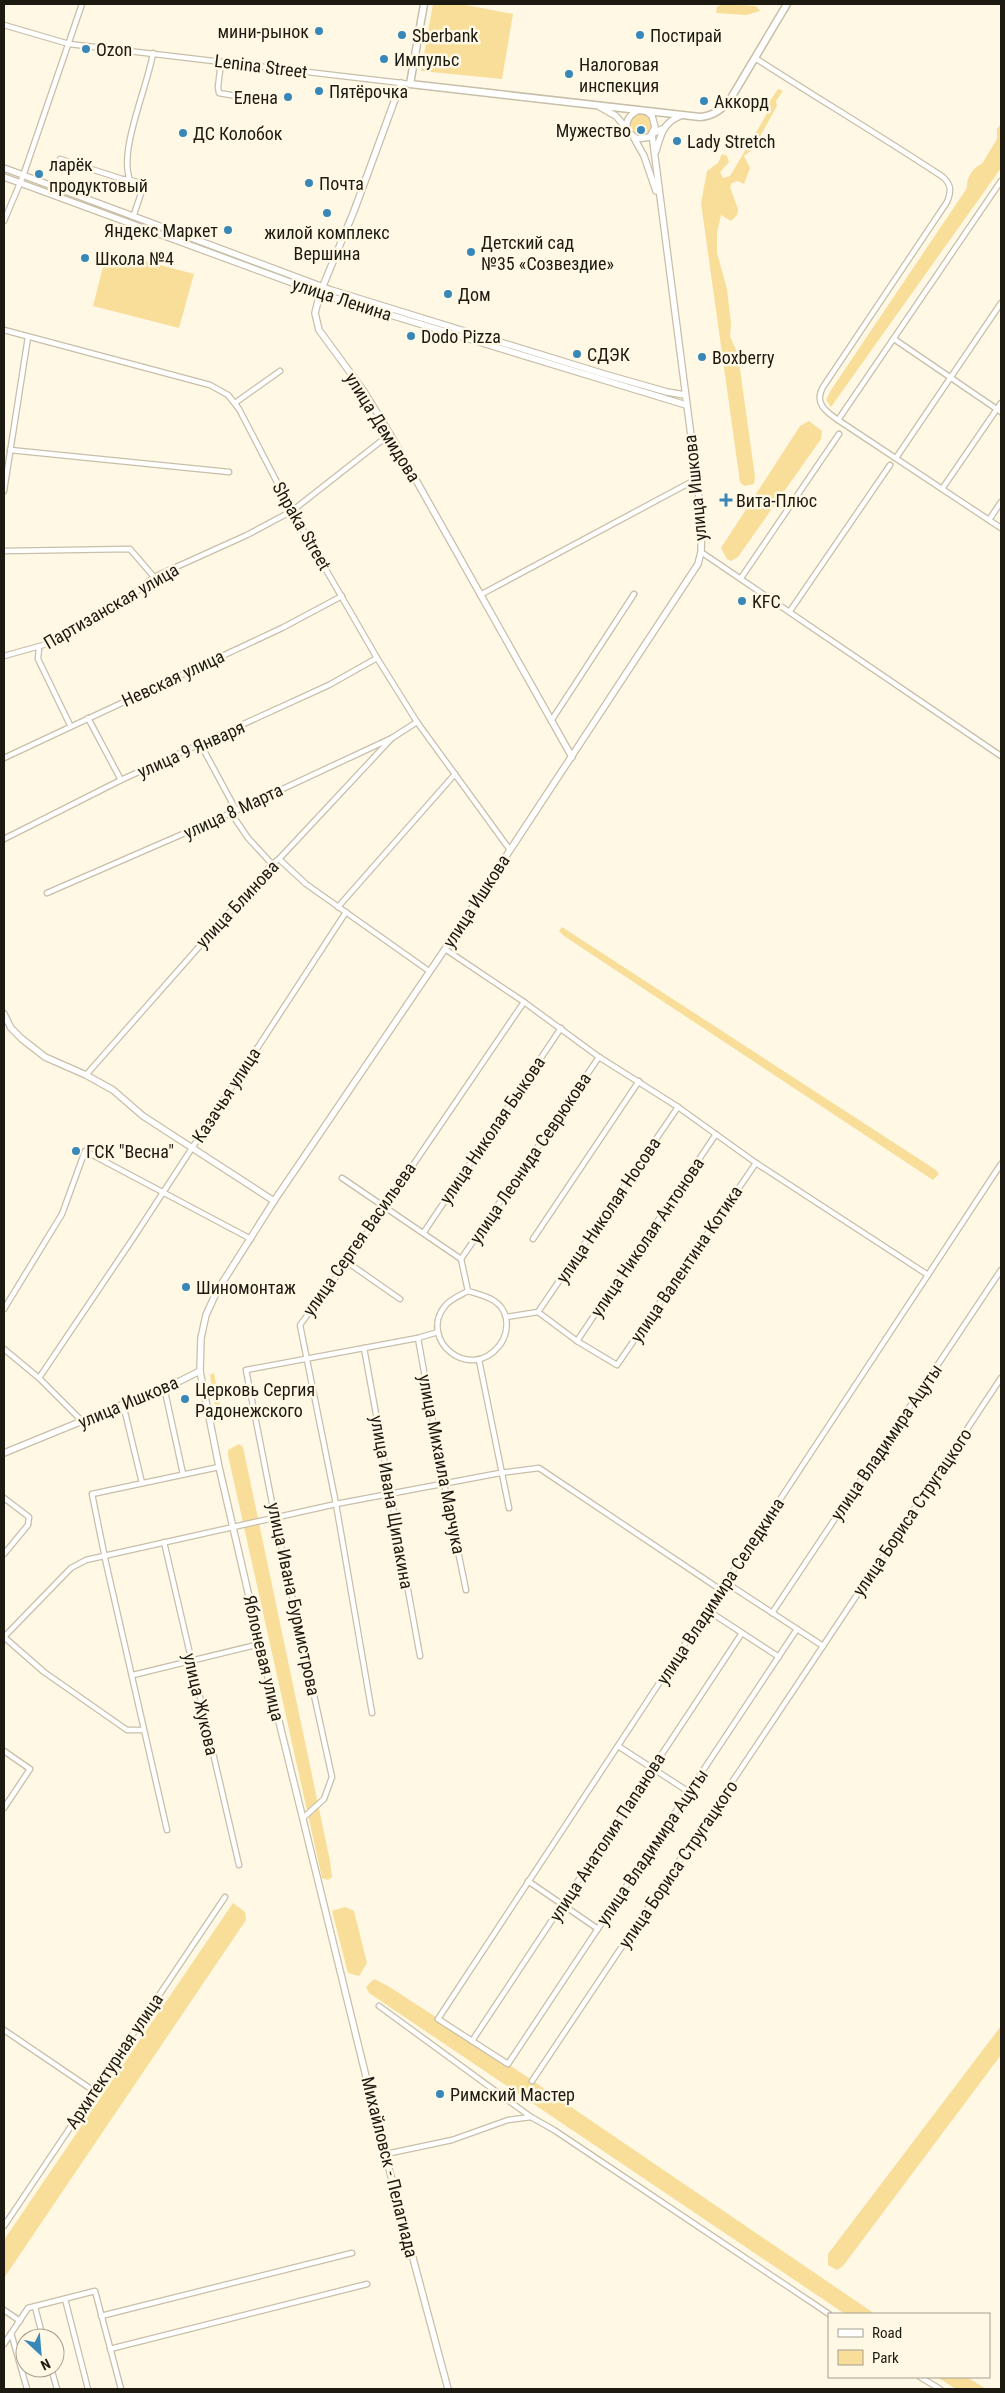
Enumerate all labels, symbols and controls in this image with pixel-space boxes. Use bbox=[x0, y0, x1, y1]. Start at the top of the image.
place label: мини-рынок bbox=[217, 21, 309, 42]
marker: мини-рынок bbox=[313, 25, 325, 37]
place label: Sberbank bbox=[412, 25, 478, 46]
place label: Постирай bbox=[650, 25, 722, 46]
marker: Sberbank bbox=[396, 29, 408, 41]
marker: Постирай bbox=[634, 29, 646, 41]
place label: Ozon bbox=[96, 39, 132, 60]
marker: Ozon bbox=[80, 43, 92, 55]
place label: Импульс bbox=[394, 49, 459, 70]
street label: Lenina Street bbox=[213, 50, 309, 82]
marker: Импульс bbox=[378, 53, 390, 65]
place label: Налоговая инспекция bbox=[579, 54, 659, 96]
marker: Налоговая инспекция bbox=[563, 68, 575, 80]
place label: Пятёрочка bbox=[329, 81, 408, 102]
marker: Пятёрочка bbox=[313, 85, 325, 97]
place label: Елена bbox=[234, 87, 278, 108]
marker: Елена bbox=[282, 91, 294, 103]
place label: Аккорд bbox=[714, 91, 769, 112]
marker: Аккорд bbox=[698, 95, 710, 107]
place label: Мужество bbox=[556, 120, 631, 141]
place label: ДС Колобок bbox=[193, 123, 283, 144]
marker: Мужество bbox=[635, 124, 647, 136]
marker: ДС Колобок bbox=[177, 127, 189, 139]
place label: Lady Stretch bbox=[687, 131, 776, 152]
marker: Lady Stretch bbox=[671, 135, 683, 147]
place label: ларёк продуктовый bbox=[49, 154, 148, 196]
marker: ларёк продуктовый bbox=[33, 168, 45, 180]
place label: Почта bbox=[319, 173, 364, 194]
marker: Почта bbox=[303, 177, 315, 189]
marker: жилой комплекс Вершина bbox=[321, 207, 333, 219]
place label: Яндекс Маркет bbox=[104, 220, 218, 241]
place label: жилой комплекс Вершина bbox=[264, 222, 390, 264]
marker: Яндекс Маркет bbox=[222, 224, 234, 236]
place label: Детский сад №35 «Созвездие» bbox=[481, 232, 614, 274]
marker: Детский сад №35 «Созвездие» bbox=[465, 246, 477, 258]
place label: Школа №4 bbox=[95, 248, 174, 269]
marker: Школа №4 bbox=[79, 252, 91, 264]
street label: улица Ленина bbox=[290, 273, 394, 325]
place label: Дом bbox=[458, 284, 491, 305]
marker: Дом bbox=[442, 288, 454, 300]
place label: Dodo Pizza bbox=[421, 326, 501, 347]
marker: Dodo Pizza bbox=[405, 330, 417, 342]
place label: СДЭК bbox=[587, 344, 630, 365]
place label: Boxberry bbox=[712, 347, 775, 368]
marker: СДЭК bbox=[571, 348, 583, 360]
marker: Boxberry bbox=[696, 351, 708, 363]
street label: улица Демидова bbox=[341, 368, 425, 486]
street label: улица Ишкова bbox=[679, 434, 711, 542]
street label: Shpaka Street bbox=[268, 478, 336, 574]
place label: Вита-Плюс bbox=[736, 490, 817, 511]
marker: Вита-Плюс bbox=[720, 494, 732, 506]
street label: Партизанская улица bbox=[40, 559, 182, 653]
place label: KFC bbox=[752, 591, 781, 612]
marker: KFC bbox=[736, 595, 748, 607]
street label: Невская улица bbox=[118, 645, 228, 711]
street label: улица 9 Января bbox=[134, 716, 248, 782]
street label: улица 8 Марта bbox=[180, 779, 286, 843]
street label: улица Ишкова bbox=[438, 851, 514, 951]
street label: улица Блинова bbox=[191, 856, 283, 952]
street label: Казачья улица bbox=[188, 1044, 264, 1146]
street label: улица Николая Быкова bbox=[435, 1052, 549, 1208]
street label: улица Леонида Севрюкова bbox=[465, 1069, 595, 1247]
street label: улица Николая Носова bbox=[551, 1133, 665, 1287]
place label: ГСК "Весна" bbox=[86, 1141, 174, 1162]
marker: ГСК "Весна" bbox=[70, 1145, 82, 1157]
street label: улица Николая Антонова bbox=[586, 1153, 708, 1321]
street label: улица Сергея Васильева bbox=[298, 1158, 420, 1320]
street label: улица Валентина Котика bbox=[626, 1182, 746, 1346]
place label: Шиномонтаж bbox=[196, 1277, 296, 1298]
marker: Шиномонтаж bbox=[180, 1281, 192, 1293]
street label: улица Владимира Ацуты bbox=[826, 1360, 946, 1524]
street label: улица Ишкова bbox=[75, 1371, 181, 1433]
street label: улица Михаила Марчука bbox=[414, 1372, 470, 1556]
place label: Церковь Сергия Радонежского bbox=[195, 1379, 315, 1421]
marker: Церковь Сергия Радонежского bbox=[179, 1393, 191, 1405]
street label: улица Ивана Щипакина bbox=[366, 1413, 418, 1591]
street label: улица Бориса Стругацкого bbox=[848, 1424, 976, 1600]
street label: улица Владимира Селедкина bbox=[652, 1494, 788, 1688]
street label: улица Ивана Бурмистрова bbox=[263, 1500, 325, 1698]
street label: Яблоневая улица bbox=[239, 1593, 289, 1723]
street label: улица Жукова bbox=[179, 1651, 223, 1757]
street label: улица Анатолия Папанова bbox=[545, 1749, 669, 1925]
street label: улица Владимира Ацуты bbox=[592, 1765, 712, 1929]
street label: улица Бориса Стругацкого bbox=[614, 1776, 742, 1952]
street label: Архитектурная улица bbox=[61, 1989, 167, 2133]
street label: Михайловск - Пелагиада bbox=[357, 2074, 423, 2260]
place label: Римский Мастер bbox=[450, 2084, 575, 2105]
marker: Римский Мастер bbox=[434, 2088, 446, 2100]
legend bbox=[828, 2313, 990, 2378]
text: Road bbox=[872, 2324, 902, 2342]
north arrow bbox=[15, 2328, 65, 2378]
text: Park bbox=[872, 2349, 899, 2367]
text: N bbox=[38, 2356, 53, 2374]

